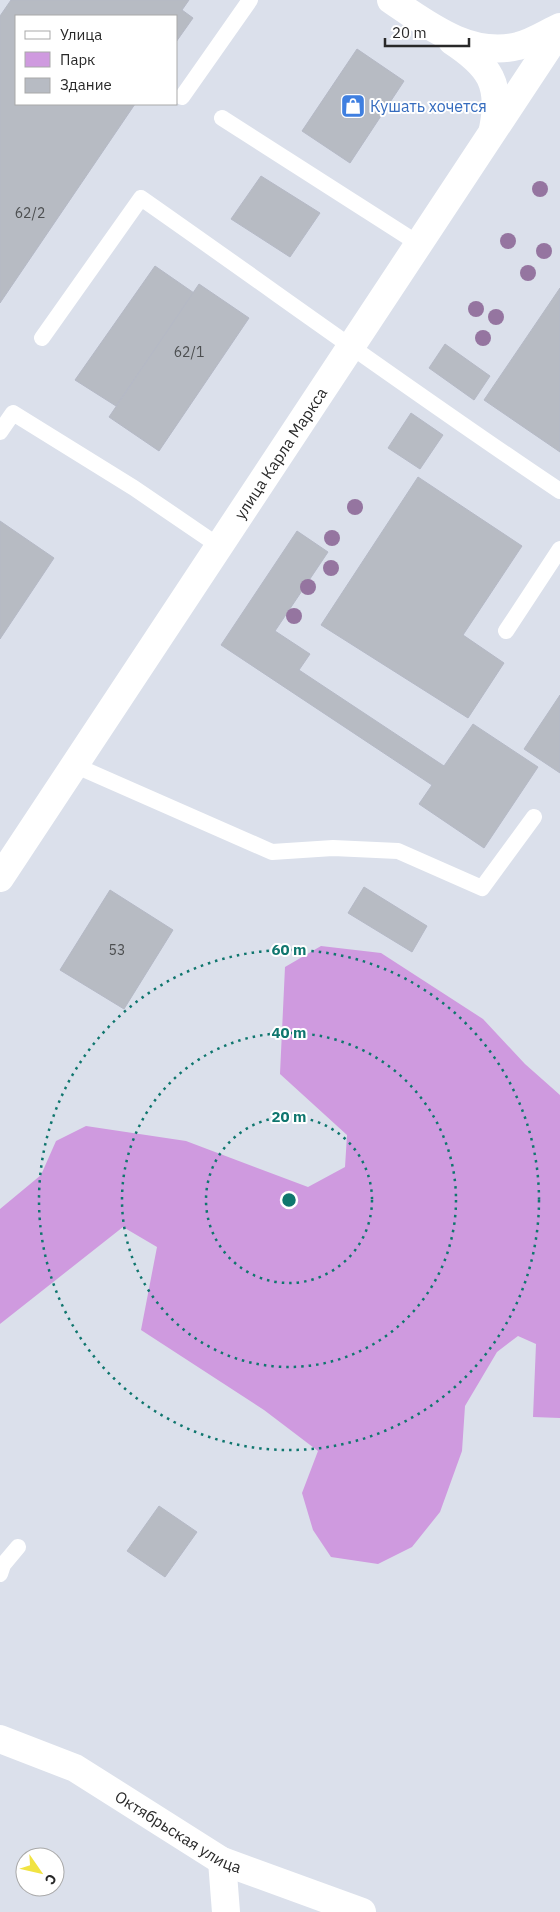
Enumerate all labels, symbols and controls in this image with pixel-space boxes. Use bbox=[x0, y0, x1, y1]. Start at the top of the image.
legend bbox=[15, 15, 178, 105]
scale bar bbox=[385, 15, 469, 47]
text: 20 m bbox=[392, 23, 427, 42]
text: Улица bbox=[60, 25, 102, 44]
text: Парк bbox=[60, 50, 95, 69]
text: Здание bbox=[60, 75, 112, 94]
shop icon: Кушать хочется bbox=[340, 93, 366, 119]
place label: Кушать хочется bbox=[370, 96, 487, 116]
house number: 62/2 bbox=[15, 204, 45, 222]
house number: 62/1 bbox=[174, 343, 204, 361]
street label: улица Карла Маркса bbox=[230, 383, 331, 523]
text: 60 m bbox=[272, 940, 306, 959]
house number: 53 bbox=[109, 941, 125, 959]
text: 40 m bbox=[272, 1023, 306, 1042]
text: 20 m bbox=[272, 1107, 306, 1126]
centre of rings bbox=[280, 1191, 298, 1209]
street label: Октябрьская улица bbox=[111, 1786, 245, 1877]
north arrow bbox=[15, 1847, 65, 1897]
text: С bbox=[41, 1870, 61, 1888]

